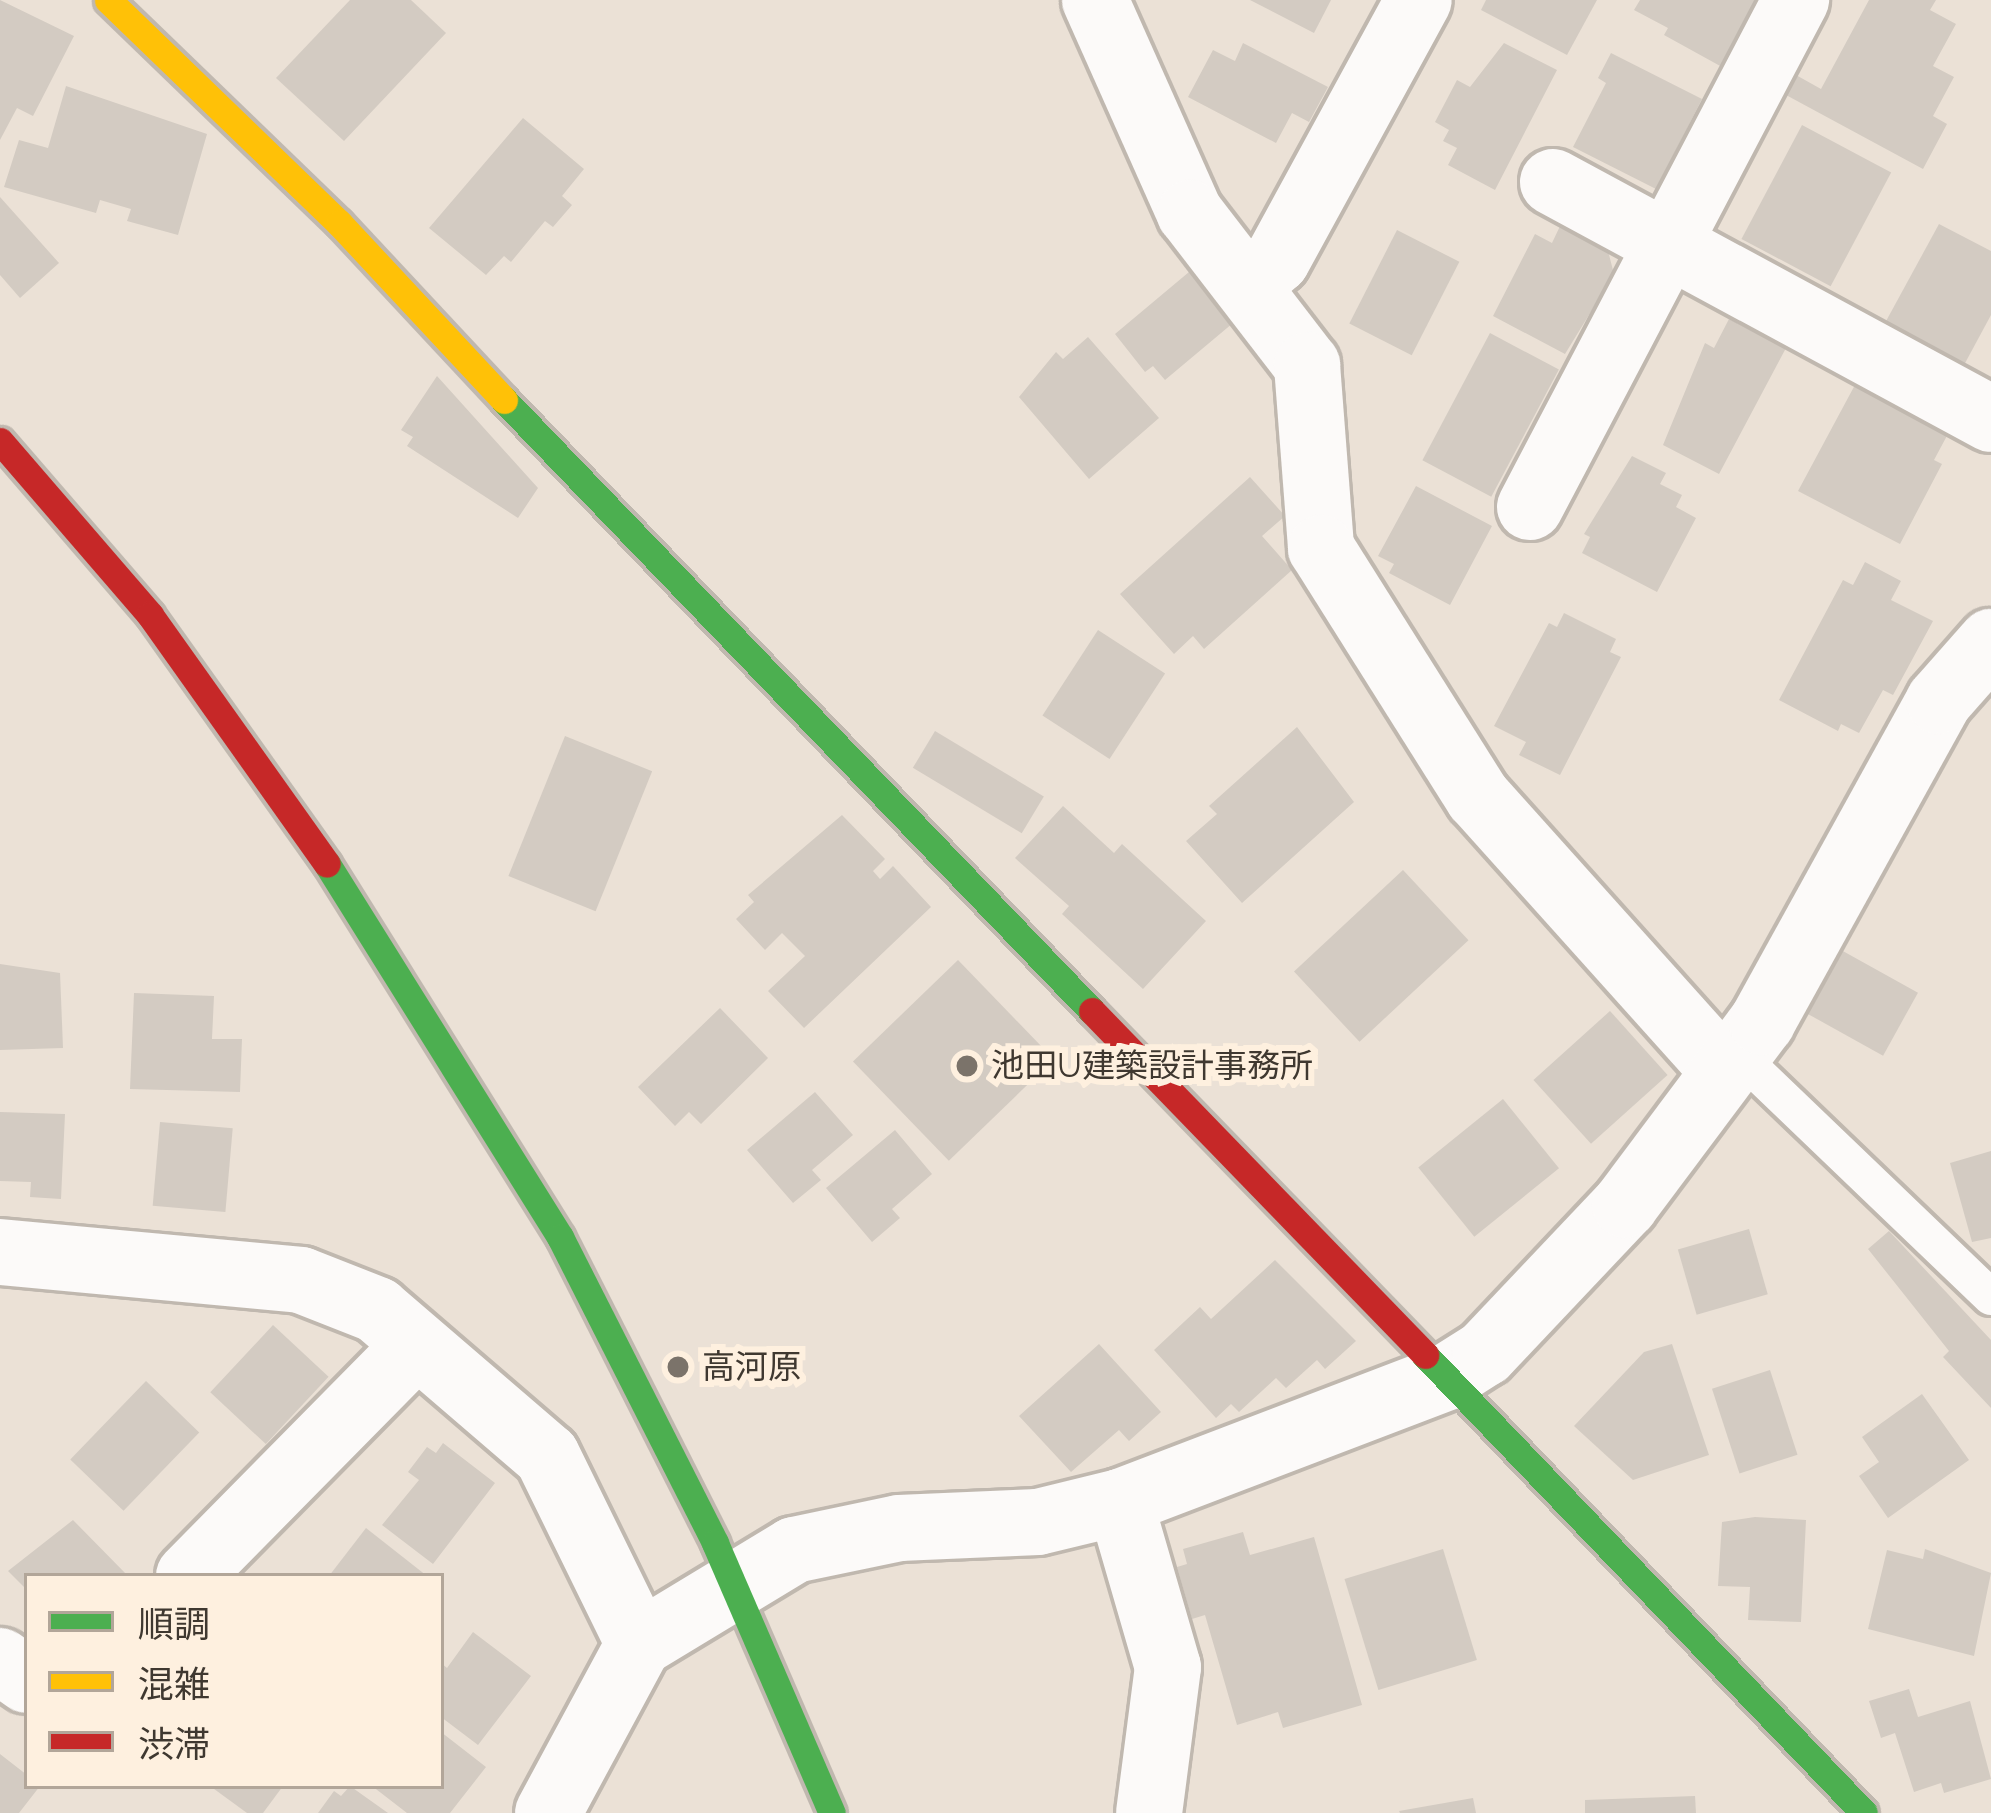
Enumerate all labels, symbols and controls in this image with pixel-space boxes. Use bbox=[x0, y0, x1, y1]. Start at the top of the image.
place label: 池田U建築設計事務所 bbox=[991, 1046, 1313, 1086]
marker: 池田U建築設計事務所 bbox=[954, 1053, 980, 1079]
place label: 高河原 bbox=[702, 1347, 801, 1387]
marker: 高河原 bbox=[665, 1354, 691, 1380]
legend bbox=[24, 1573, 444, 1789]
text: 順調 bbox=[138, 1603, 210, 1645]
text: 混雑 bbox=[138, 1663, 210, 1705]
text: 渋滞 bbox=[138, 1723, 210, 1765]

